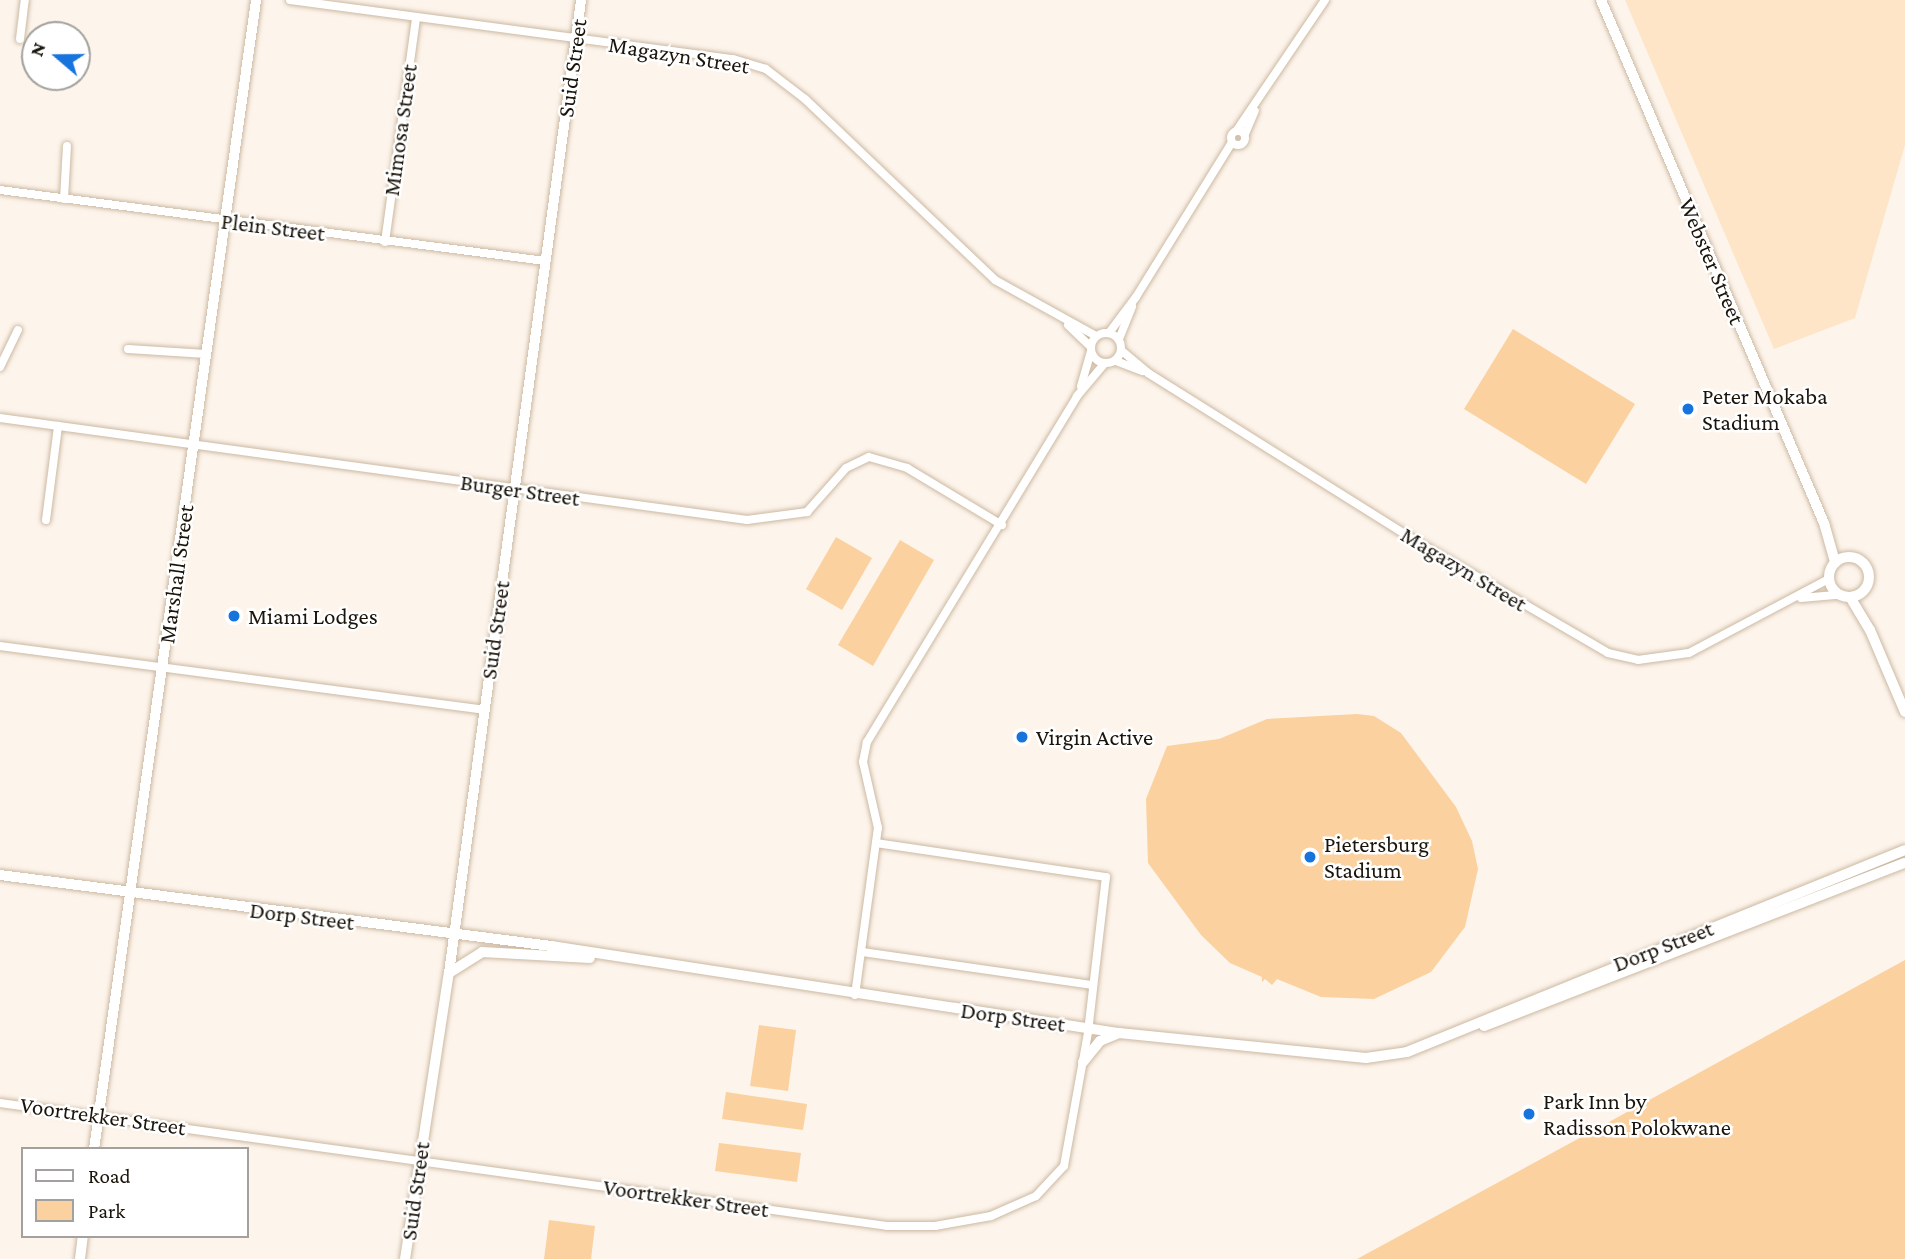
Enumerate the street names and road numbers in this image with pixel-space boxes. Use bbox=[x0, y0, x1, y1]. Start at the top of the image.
street label: Suid Street bbox=[551, 17, 593, 119]
street label: Magazyn Street bbox=[607, 30, 751, 80]
street label: Mimosa Street bbox=[377, 62, 423, 198]
street label: Webster Street bbox=[1673, 194, 1751, 328]
street label: Plein Street bbox=[220, 207, 326, 247]
street label: Burger Street bbox=[459, 468, 581, 512]
street label: Marshall Street bbox=[153, 503, 199, 645]
street label: Magazyn Street bbox=[1396, 521, 1532, 617]
street label: Suid Street bbox=[474, 579, 516, 681]
street label: Dorp Street bbox=[248, 896, 356, 936]
street label: Dorp Street bbox=[1609, 914, 1717, 978]
street label: Dorp Street bbox=[959, 996, 1067, 1038]
street label: Voortrekker Street bbox=[18, 1091, 188, 1141]
street label: Suid Street bbox=[394, 1140, 436, 1242]
street label: Voortrekker Street bbox=[601, 1173, 771, 1223]

